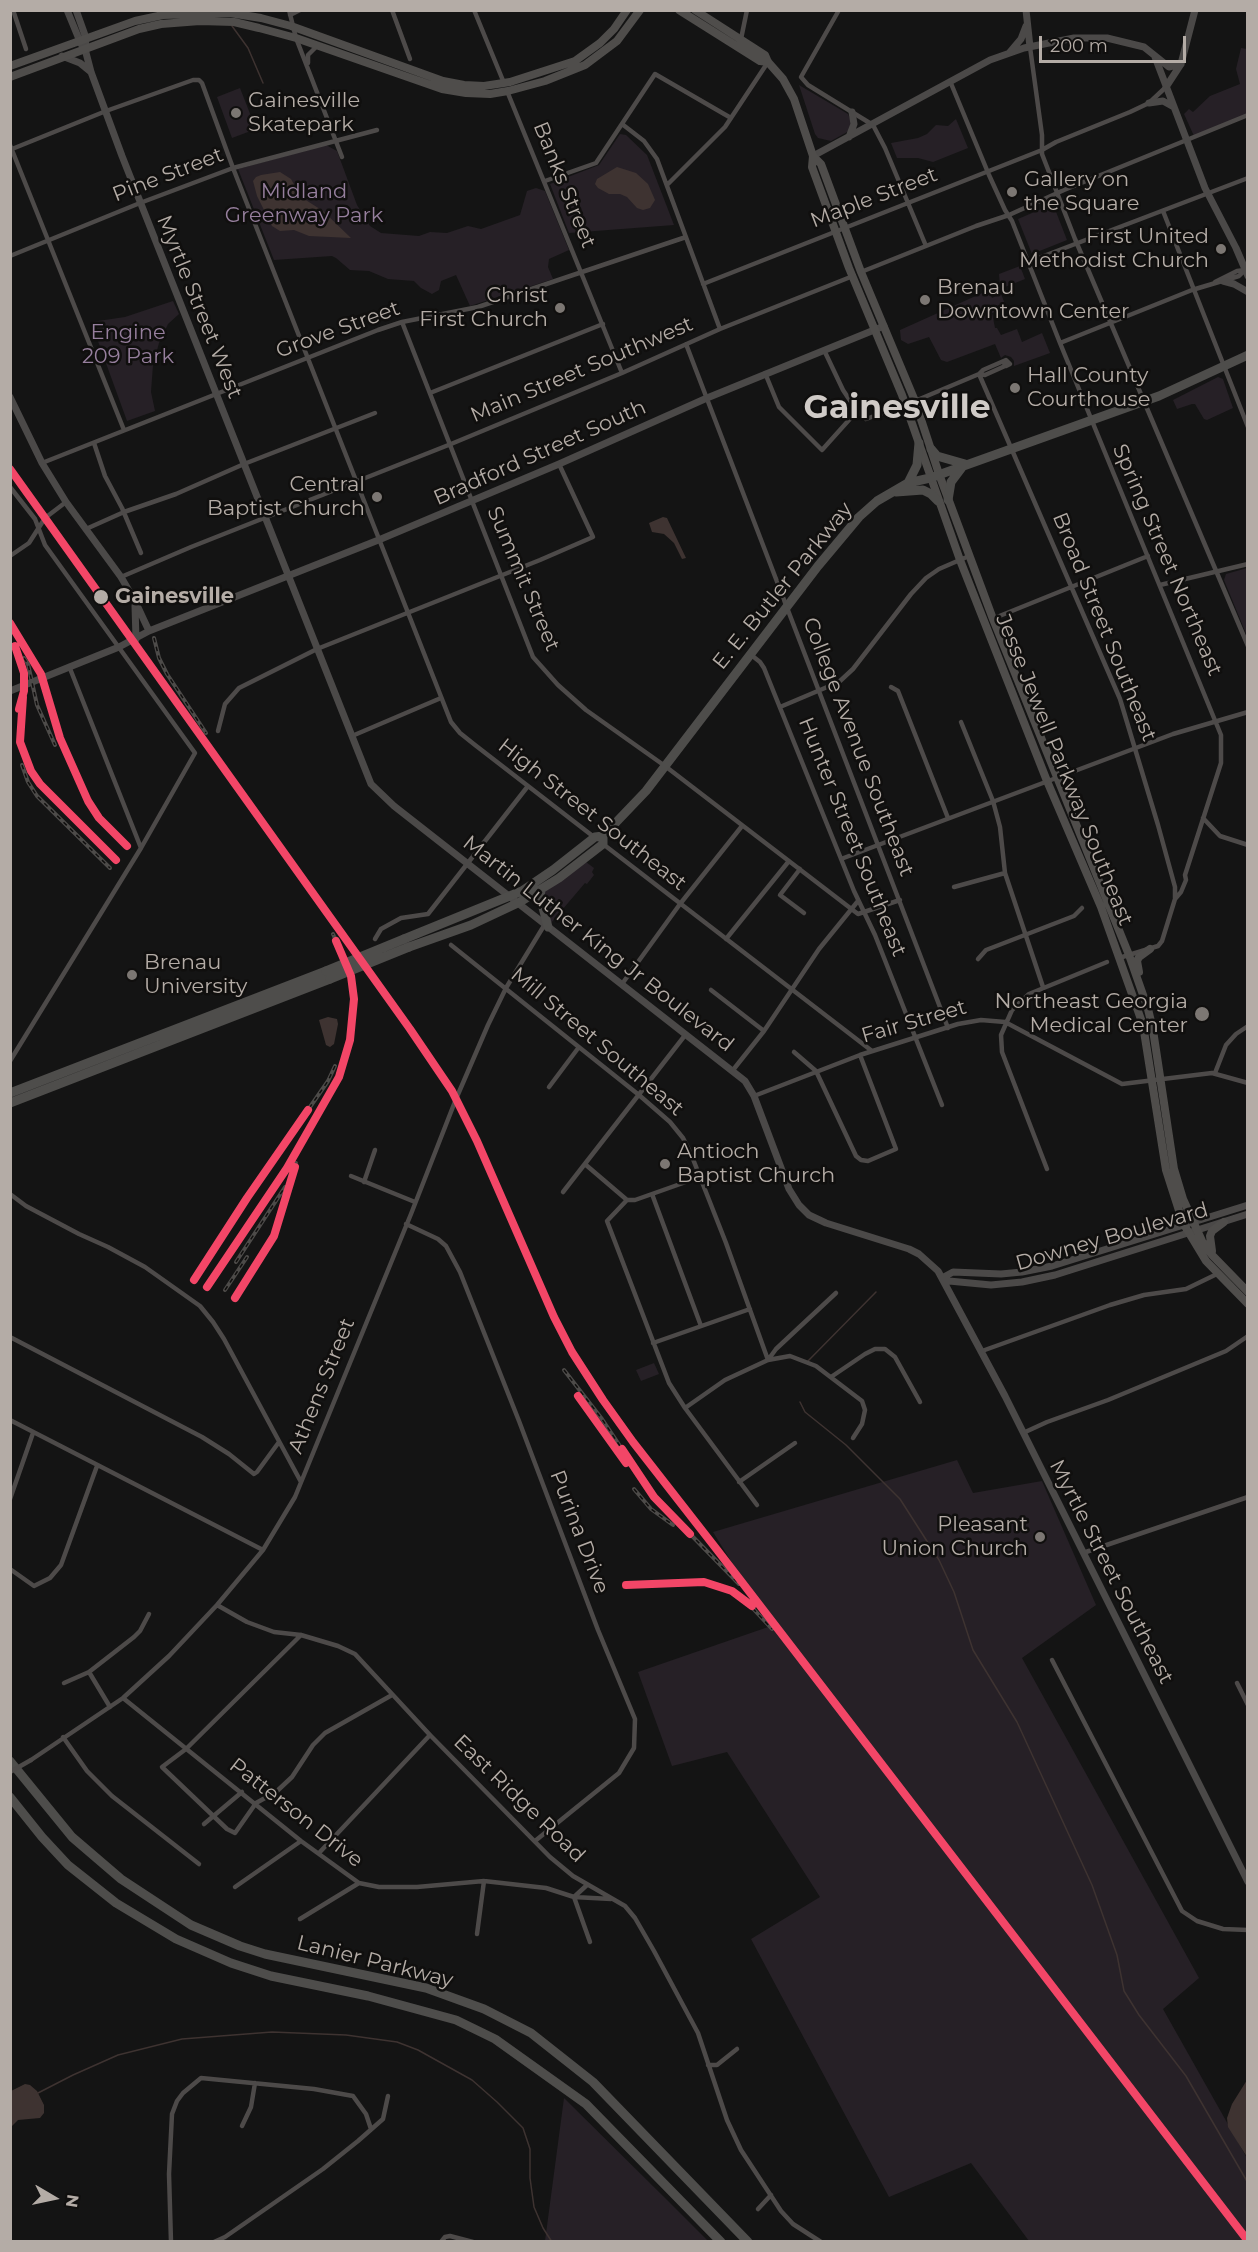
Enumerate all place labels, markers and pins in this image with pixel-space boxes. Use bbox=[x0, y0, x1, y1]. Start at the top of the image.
place label: Gainesville Skatepark bbox=[248, 88, 360, 138]
marker: Gainesville Skatepark bbox=[229, 106, 243, 120]
place label: Gallery on the Square bbox=[1024, 167, 1139, 217]
marker: Gallery on the Square bbox=[1005, 185, 1019, 199]
place label: First United Methodist Church bbox=[1019, 224, 1209, 274]
marker: First United Methodist Church bbox=[1214, 242, 1228, 256]
place label: Brenau Downtown Center bbox=[937, 275, 1130, 325]
place label: Christ First Church bbox=[419, 283, 548, 333]
marker: Brenau Downtown Center bbox=[918, 293, 932, 307]
marker: Christ First Church bbox=[553, 301, 567, 315]
place label: Hall County Courthouse bbox=[1027, 363, 1150, 413]
marker: Hall County Courthouse bbox=[1008, 381, 1022, 395]
place label: Central Baptist Church bbox=[207, 472, 365, 522]
marker: Central Baptist Church bbox=[370, 490, 384, 504]
place label: Gainesville bbox=[115, 584, 234, 610]
marker: Gainesville bbox=[92, 588, 110, 606]
place label: Brenau University bbox=[144, 950, 247, 1000]
marker: Brenau University bbox=[125, 968, 139, 982]
place label: Northeast Georgia Medical Center bbox=[995, 989, 1188, 1039]
marker: Northeast Georgia Medical Center bbox=[1193, 1005, 1211, 1023]
place label: Antioch Baptist Church bbox=[677, 1139, 835, 1189]
marker: Antioch Baptist Church bbox=[658, 1157, 672, 1171]
place label: Pleasant Union Church bbox=[881, 1512, 1028, 1562]
marker: Pleasant Union Church bbox=[1033, 1530, 1047, 1544]

